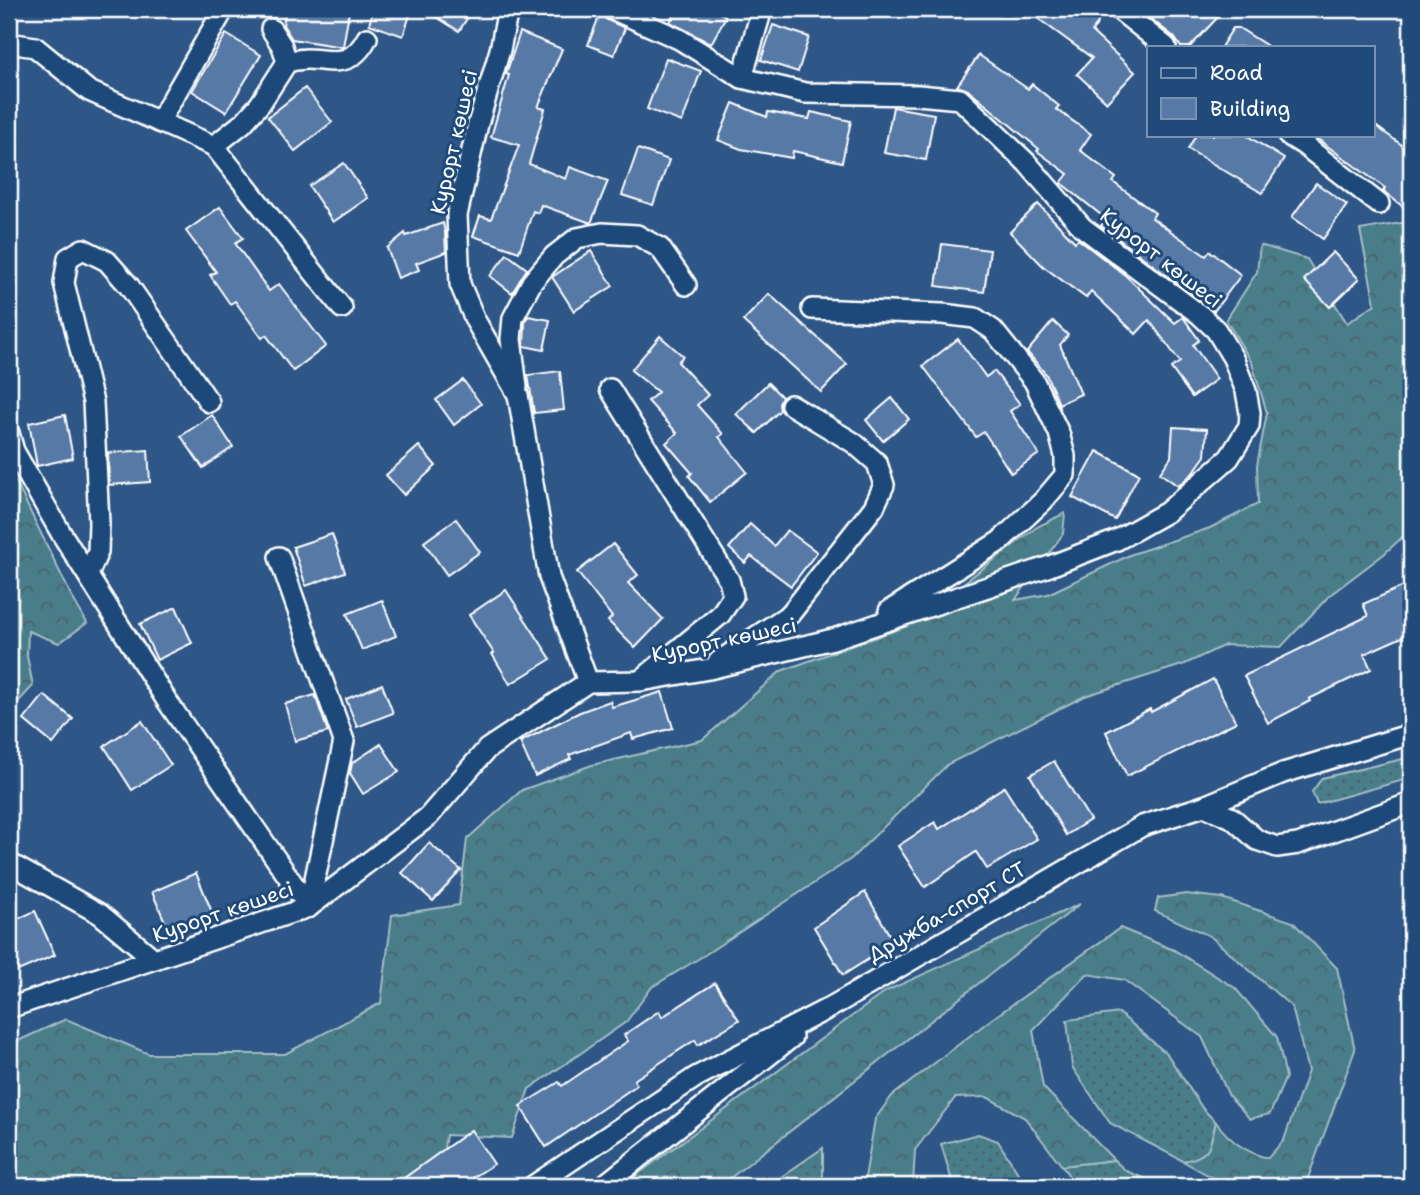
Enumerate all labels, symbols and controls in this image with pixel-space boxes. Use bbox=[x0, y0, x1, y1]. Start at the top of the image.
legend bbox=[1147, 46, 1374, 136]
text: Road bbox=[1210, 59, 1263, 87]
street label: Курорт көшесі bbox=[424, 67, 484, 217]
text: Building bbox=[1210, 95, 1290, 123]
street label: Курорт көшесі bbox=[1094, 201, 1228, 315]
street label: Курорт көшесі bbox=[649, 611, 799, 669]
street label: Дружба-спорт СТ bbox=[863, 855, 1031, 969]
street label: Курорт көшесі bbox=[149, 875, 297, 949]

